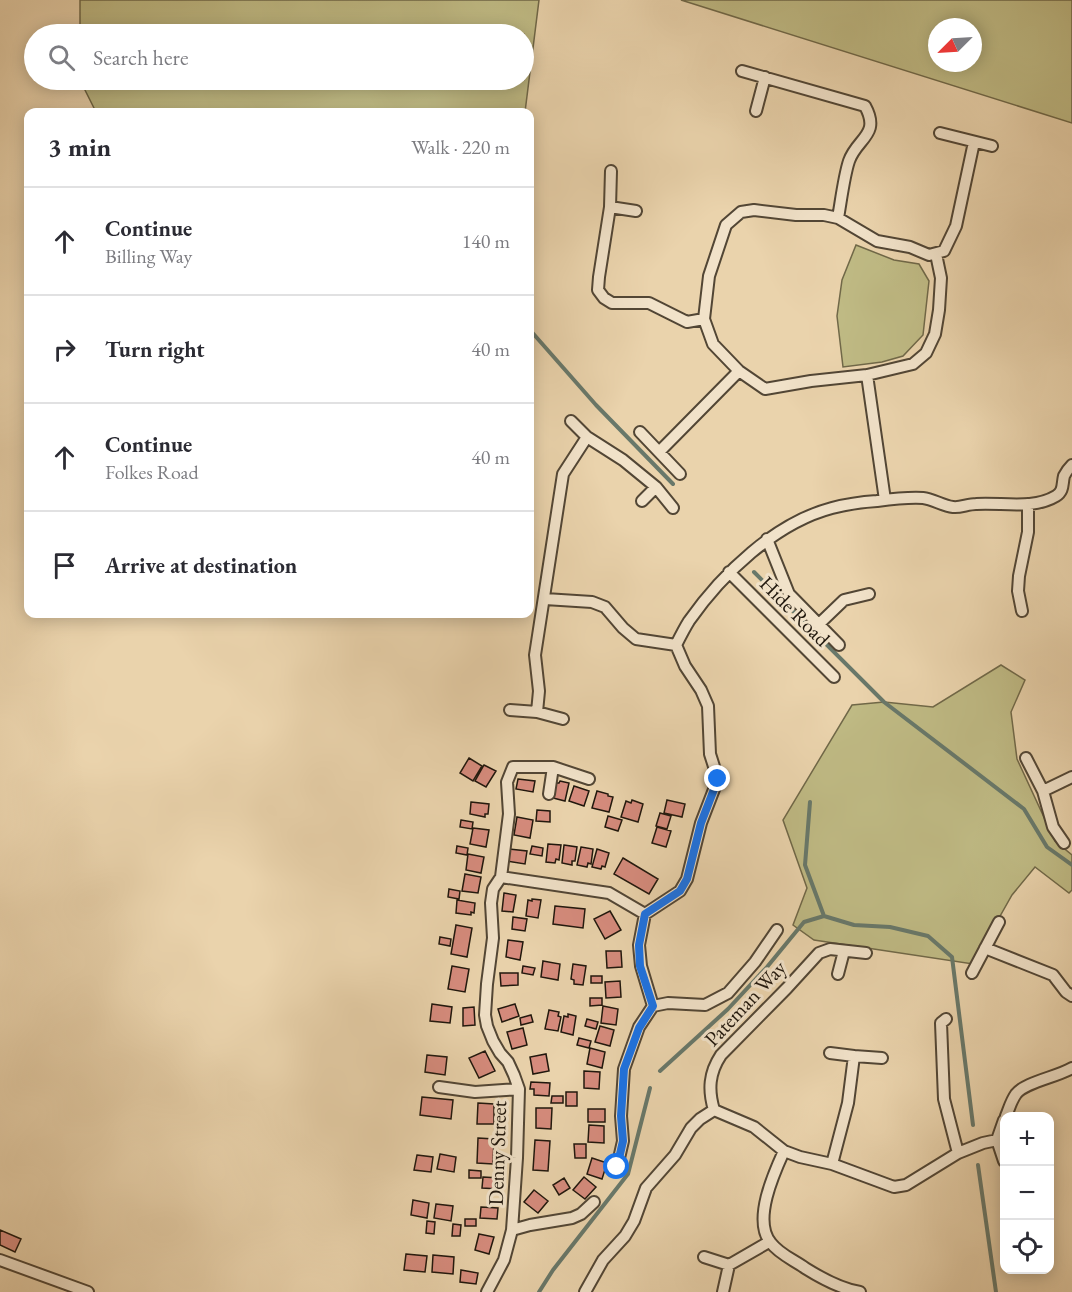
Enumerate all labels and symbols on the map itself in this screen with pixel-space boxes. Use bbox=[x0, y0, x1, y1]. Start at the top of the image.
north arrow bbox=[928, 18, 982, 72]
street label: Hide Road bbox=[754, 570, 836, 652]
route end bbox=[704, 765, 730, 791]
street label: Pateman Way bbox=[698, 954, 792, 1052]
street label: Denny Street bbox=[482, 1100, 512, 1206]
route start bbox=[603, 1153, 629, 1179]

